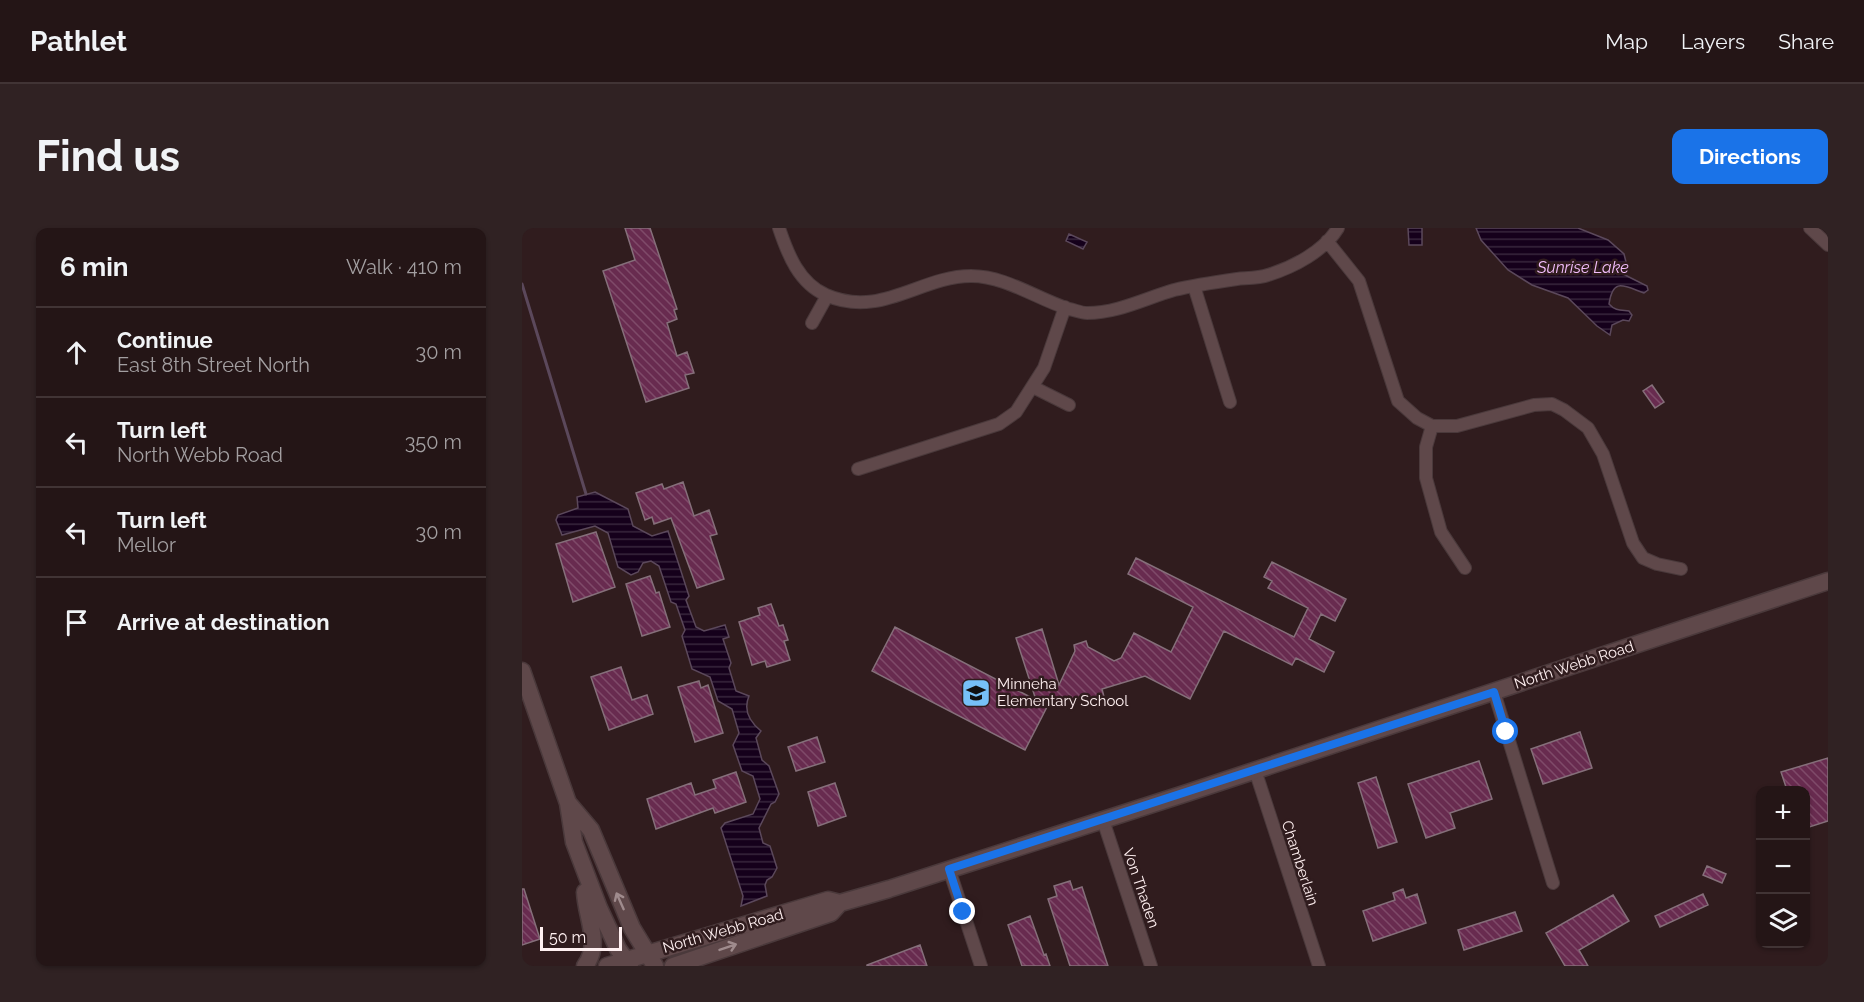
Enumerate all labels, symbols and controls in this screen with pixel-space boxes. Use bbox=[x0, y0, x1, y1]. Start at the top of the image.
text: Pathlet bbox=[30, 25, 127, 58]
text: Map bbox=[1605, 29, 1648, 54]
text: Layers bbox=[1681, 29, 1745, 54]
text: Share bbox=[1778, 29, 1834, 54]
button: Directions bbox=[1672, 129, 1828, 184]
text: Find us bbox=[36, 132, 180, 181]
text: 6 min bbox=[60, 252, 129, 282]
text: Walk · 410 m bbox=[346, 255, 462, 279]
water label: Sunrise Lake bbox=[1536, 258, 1629, 277]
text: Continue bbox=[117, 327, 213, 353]
icon: ahead bbox=[60, 336, 93, 369]
text: 30 m bbox=[416, 340, 462, 364]
text: East 8th Street North bbox=[117, 353, 310, 377]
text: Turn left bbox=[117, 417, 207, 443]
icon: left bbox=[60, 426, 93, 459]
text: 350 m bbox=[405, 430, 462, 454]
text: North Webb Road bbox=[117, 443, 283, 467]
text: Turn left bbox=[117, 507, 207, 533]
icon: left bbox=[60, 516, 93, 549]
text: 30 m bbox=[416, 520, 462, 544]
text: Mellor bbox=[117, 533, 176, 557]
icon: arrive bbox=[60, 606, 93, 639]
text: Arrive at destination bbox=[117, 609, 330, 635]
street label: North Webb Road bbox=[1512, 637, 1636, 693]
place label: Minneha Elementary School bbox=[997, 675, 1129, 710]
school or university icon: Minneha Elementary School bbox=[960, 677, 992, 709]
route start bbox=[1492, 718, 1518, 744]
map controls bbox=[1756, 786, 1810, 948]
button: + bbox=[1756, 786, 1810, 840]
street label: Chamberlain bbox=[1278, 818, 1322, 908]
button: − bbox=[1756, 840, 1810, 894]
street label: Von Thaden bbox=[1119, 846, 1163, 930]
one-way arrow bbox=[614, 892, 625, 911]
button: layers bbox=[1756, 894, 1810, 948]
route end bbox=[949, 898, 975, 924]
street label: North Webb Road bbox=[661, 905, 785, 957]
scale bar bbox=[540, 924, 622, 952]
text: 50 m bbox=[549, 928, 586, 947]
one-way arrow bbox=[718, 941, 737, 952]

